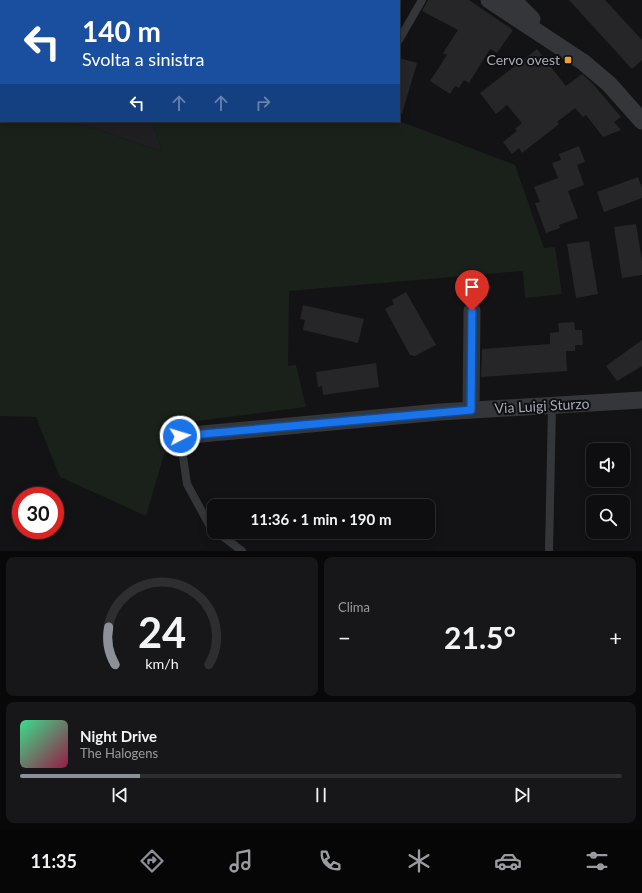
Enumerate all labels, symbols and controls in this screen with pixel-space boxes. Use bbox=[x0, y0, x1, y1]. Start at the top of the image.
text: 140 m bbox=[82, 14, 161, 48]
icon: left bbox=[16, 16, 68, 68]
text: Svolta a sinistra bbox=[82, 48, 204, 70]
place label: Cervo ovest bbox=[487, 51, 560, 68]
marker: Cervo ovest bbox=[563, 55, 573, 65]
icon: left bbox=[126, 92, 148, 114]
icon: ahead bbox=[168, 92, 190, 114]
icon: ahead bbox=[210, 92, 232, 114]
icon: right bbox=[252, 92, 274, 114]
pin bbox=[455, 270, 489, 311]
icon: arrive bbox=[461, 276, 483, 298]
street label: Via Luigi Sturzo bbox=[494, 395, 590, 416]
position arrow bbox=[159, 415, 201, 457]
map controls bbox=[586, 443, 630, 539]
button: sound bbox=[586, 443, 630, 487]
speed limit sign: 30 bbox=[12, 487, 64, 539]
button: search bbox=[586, 495, 630, 539]
text: 11:36 · 1 min · 190 m bbox=[251, 510, 391, 528]
text: Clima bbox=[338, 599, 370, 615]
text: 24 bbox=[138, 606, 186, 656]
text: 21.5° bbox=[444, 619, 516, 655]
text: − bbox=[338, 624, 351, 651]
text: + bbox=[609, 624, 622, 651]
text: km/h bbox=[145, 654, 179, 671]
text: Night Drive bbox=[80, 727, 157, 745]
text: The Halogens bbox=[80, 745, 158, 761]
icon: previous bbox=[109, 784, 131, 806]
icon: pause bbox=[310, 784, 332, 806]
icon: next bbox=[511, 784, 533, 806]
icon: directions bbox=[138, 847, 166, 875]
icon: music bbox=[227, 847, 255, 875]
icon: phone bbox=[316, 847, 344, 875]
icon: climate bbox=[405, 847, 433, 875]
icon: car bbox=[494, 847, 522, 875]
icon: filters bbox=[583, 847, 611, 875]
text: 11:35 bbox=[31, 850, 77, 872]

